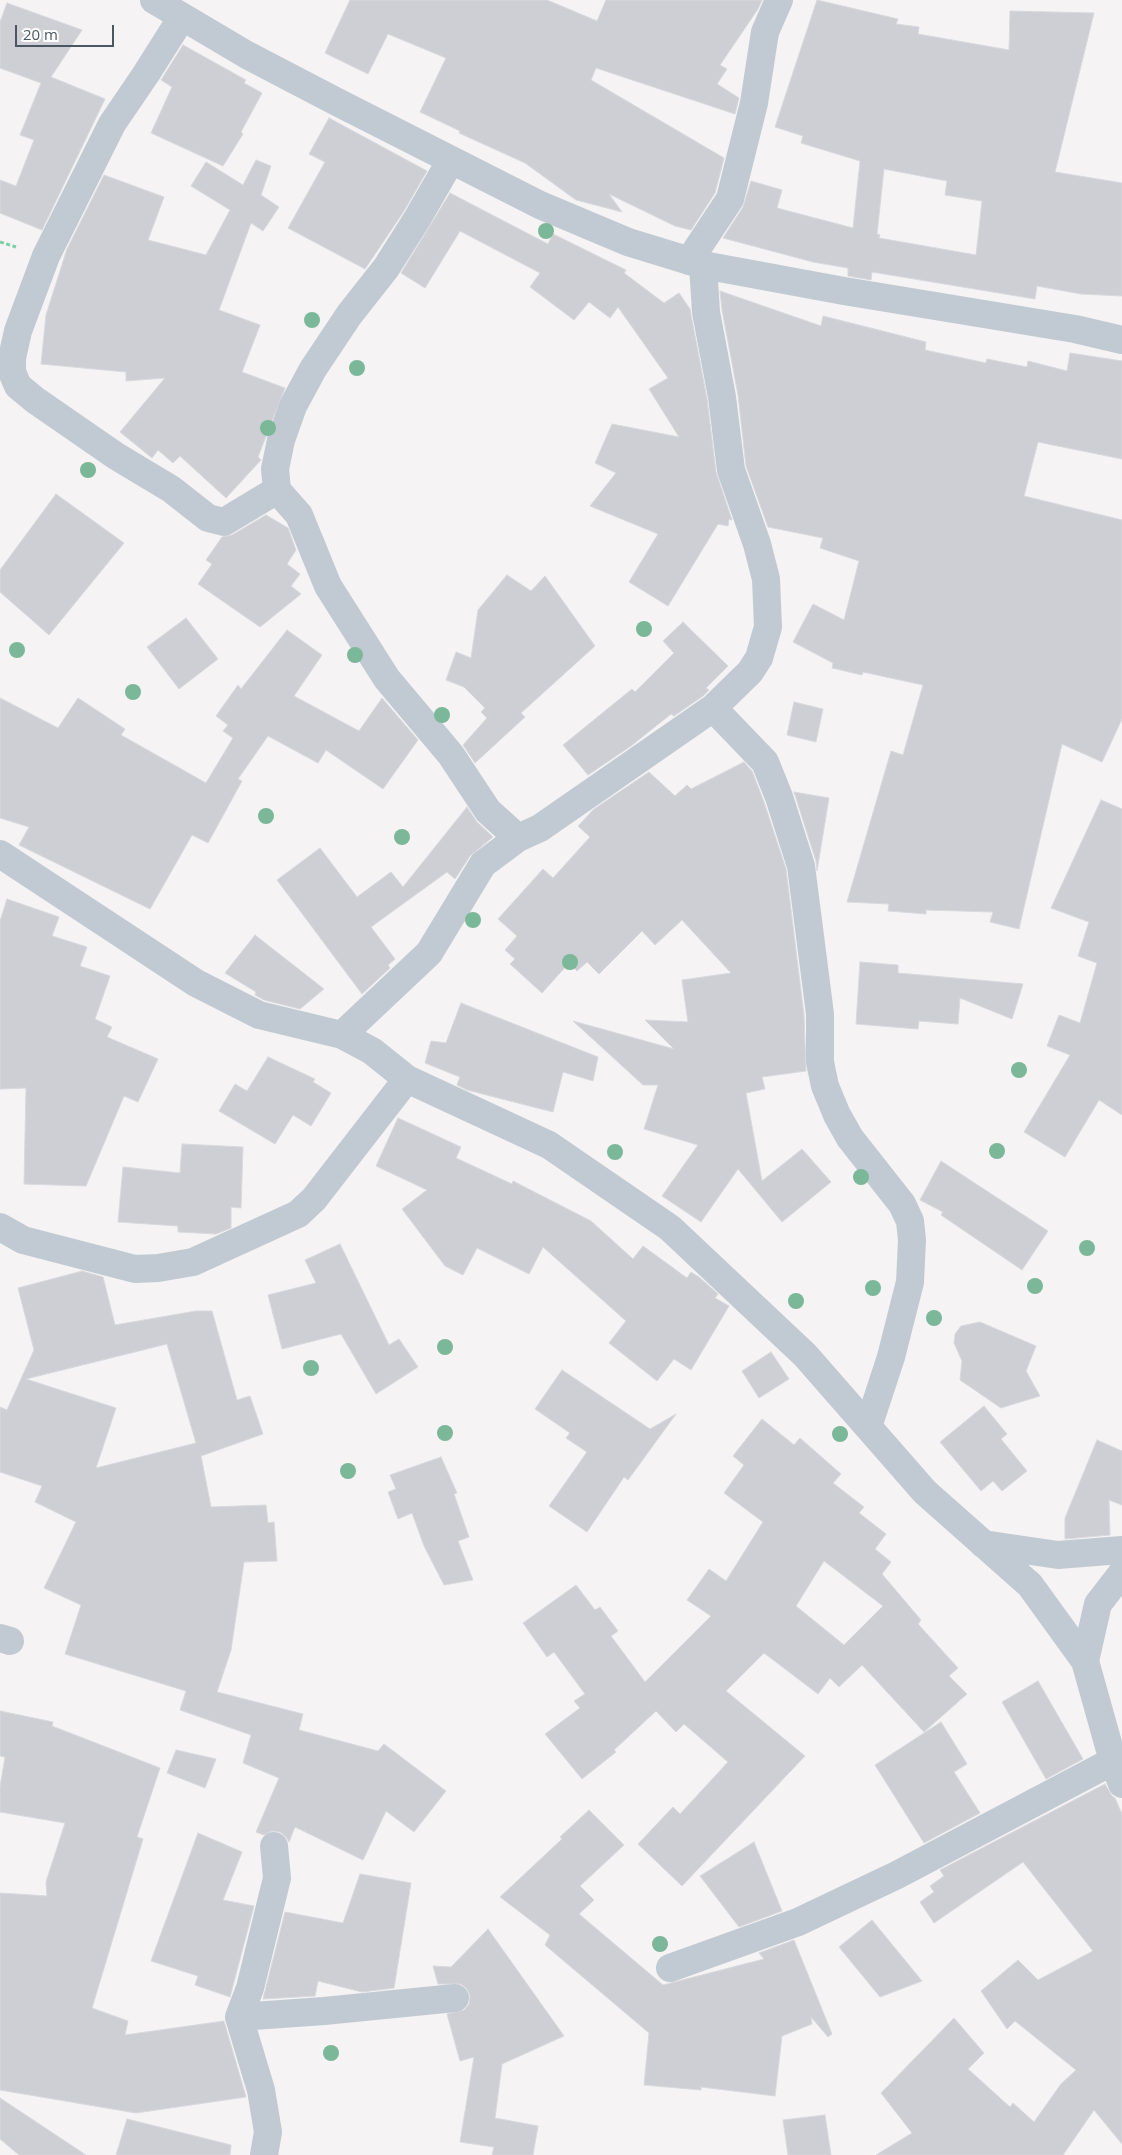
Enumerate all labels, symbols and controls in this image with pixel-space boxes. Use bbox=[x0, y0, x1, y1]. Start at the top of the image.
scale bar bbox=[18, 15, 116, 47]
text: 20 m bbox=[23, 24, 58, 44]

